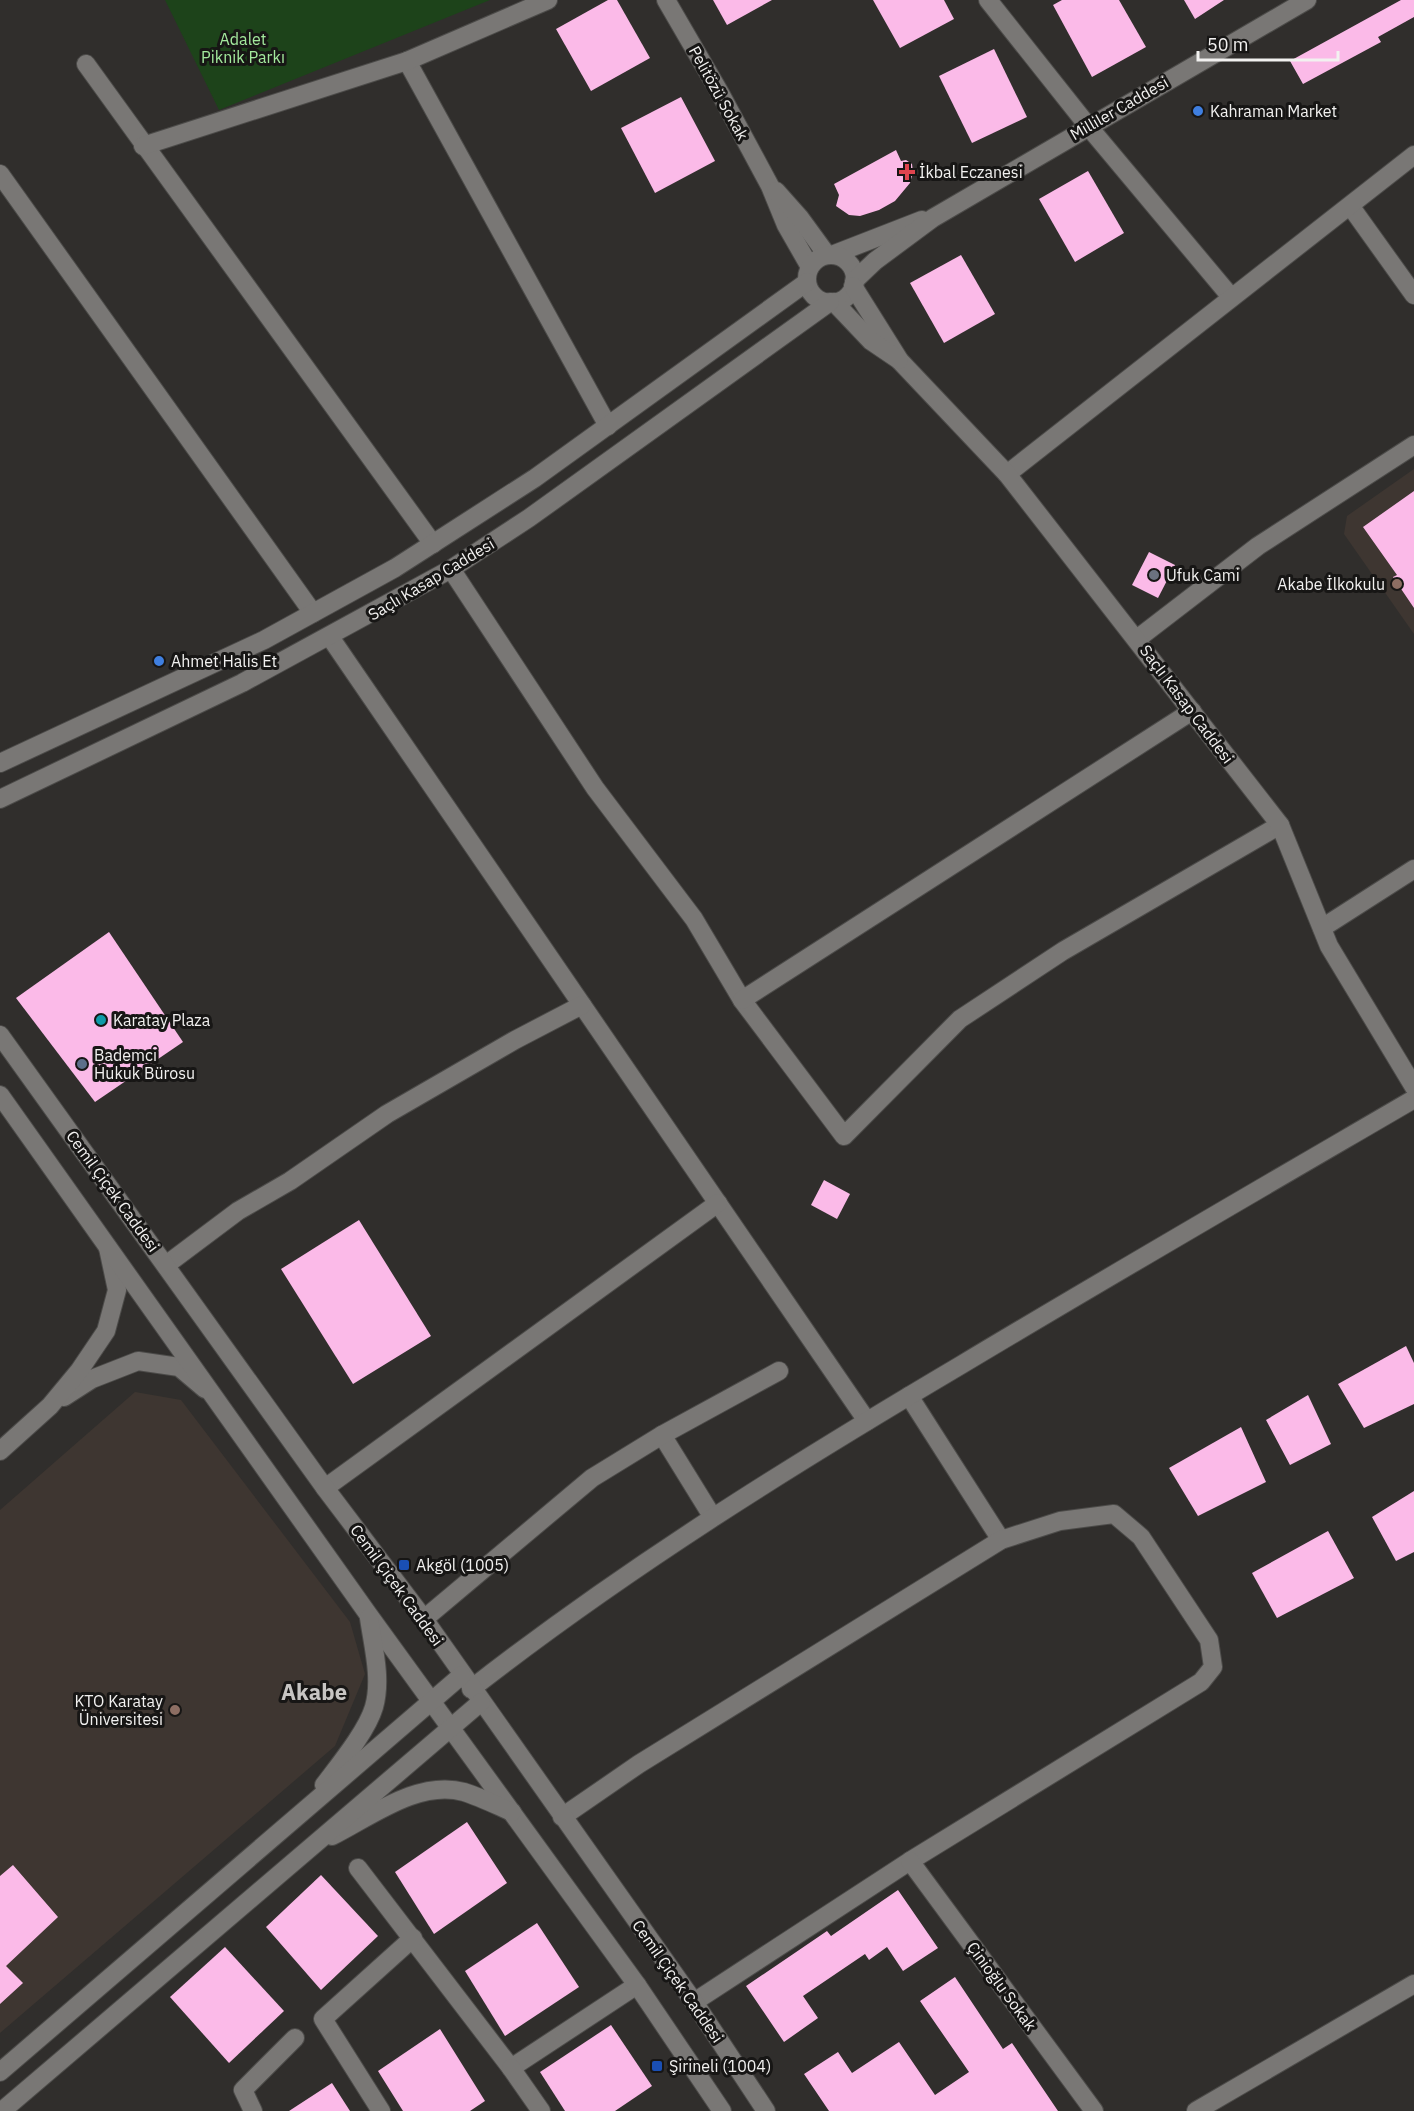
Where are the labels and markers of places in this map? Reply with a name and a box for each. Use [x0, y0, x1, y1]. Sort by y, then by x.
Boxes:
place label: Kahraman Market [1210, 101, 1337, 121]
marker: Kahraman Market [1191, 104, 1205, 118]
place label: İkbal Eczanesi [919, 162, 1023, 182]
marker: İkbal Eczanesi [900, 165, 914, 179]
place label: Ufuk Cami [1166, 565, 1240, 585]
marker: Ufuk Cami [1147, 568, 1161, 582]
place label: Akabe İlkokulu [1277, 574, 1385, 594]
marker: Akabe İlkokulu [1390, 577, 1404, 591]
place label: Ahmet Halis Et [171, 651, 277, 671]
marker: Ahmet Halis Et [152, 654, 166, 668]
place label: Karatay Plaza [113, 1010, 211, 1030]
marker: Karatay Plaza [94, 1013, 108, 1027]
place label: Bademci Hukuk Bürosu [94, 1045, 195, 1083]
marker: Bademci Hukuk Bürosu [75, 1057, 89, 1071]
place label: Akgöl (1005) [416, 1555, 509, 1575]
marker: Akgöl (1005) [397, 1558, 411, 1572]
place label: KTO Karatay Üniversitesi [74, 1691, 163, 1729]
marker: KTO Karatay Üniversitesi [168, 1703, 182, 1717]
place label: Şirineli (1004) [669, 2056, 771, 2076]
marker: Şirineli (1004) [650, 2059, 664, 2073]

